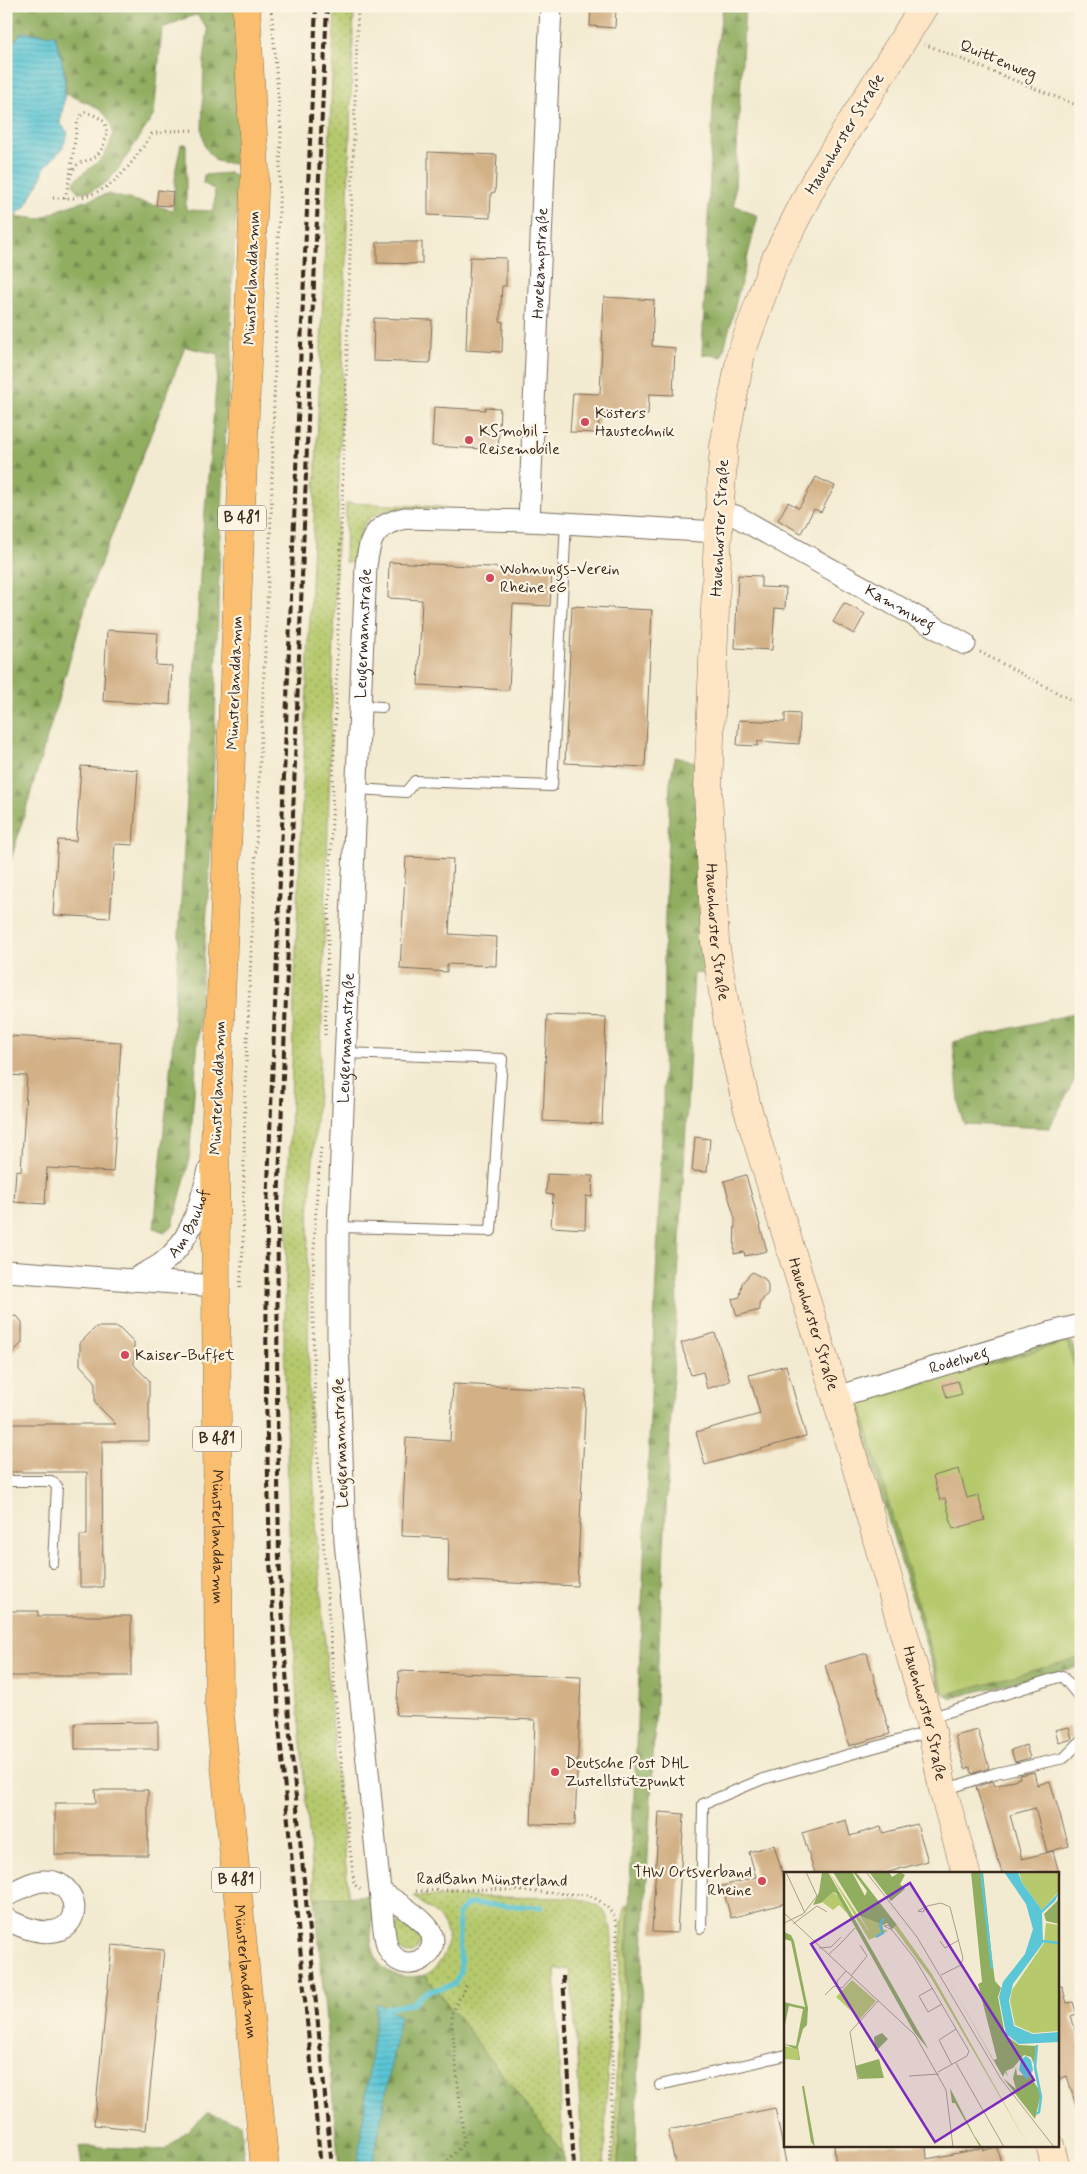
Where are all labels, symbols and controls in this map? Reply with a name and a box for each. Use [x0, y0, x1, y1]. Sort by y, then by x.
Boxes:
street label: Quittenweg [956, 35, 1040, 86]
street label: Hauenhorster Straße [800, 69, 890, 199]
street label: Hovekampstraße [527, 207, 553, 319]
street label: Münsterlanddamm [239, 210, 265, 346]
place label: Kösters Haustechnik [595, 403, 675, 442]
marker: Kösters Haustechnik [579, 416, 591, 428]
place label: KSmobil - Reisemobile [479, 421, 560, 460]
marker: KSmobil - Reisemobile [463, 434, 475, 446]
street label: Hauenhorster Straße [706, 458, 734, 597]
road number: B 481 [218, 506, 266, 530]
place label: Wohnungs-Verein Rheine eG [500, 559, 620, 598]
street label: Leugermannstraße [350, 567, 376, 699]
marker: Wohnungs-Verein Rheine eG [484, 572, 496, 584]
street label: Kammweg [861, 580, 939, 637]
street label: Münsterlanddamm [222, 615, 248, 751]
street label: Hauenhorster Straße [701, 863, 735, 1002]
street label: Leugermannstraße [333, 972, 359, 1104]
street label: Münsterlanddamm [205, 1020, 231, 1156]
street label: Am Bauhof [163, 1186, 214, 1263]
street label: Hauenhorster Straße [783, 1255, 844, 1393]
street label: Rodelweg [926, 1341, 991, 1379]
place label: Kaiser-Buffet [135, 1345, 235, 1366]
marker: Kaiser-Buffet [119, 1349, 131, 1361]
street label: Leugermannstraße [328, 1377, 355, 1509]
road number: B 481 [193, 1426, 241, 1452]
street label: Münsterlanddamm [207, 1470, 229, 1604]
street label: Hauenhorster Straße [898, 1644, 952, 1782]
place label: Deutsche Post DHL Zustellstützpunkt [565, 1753, 690, 1792]
marker: Deutsche Post DHL Zustellstützpunkt [549, 1766, 561, 1778]
place label: THW Ortsverband Rheine [634, 1862, 752, 1901]
road number: B 481 [212, 1868, 260, 1892]
street label: RadBahn Münsterland [416, 1868, 568, 1892]
inset map [784, 1872, 1060, 2146]
marker: THW Ortsverband Rheine [756, 1875, 768, 1887]
street label: Münsterlanddamm [228, 1904, 263, 2040]

